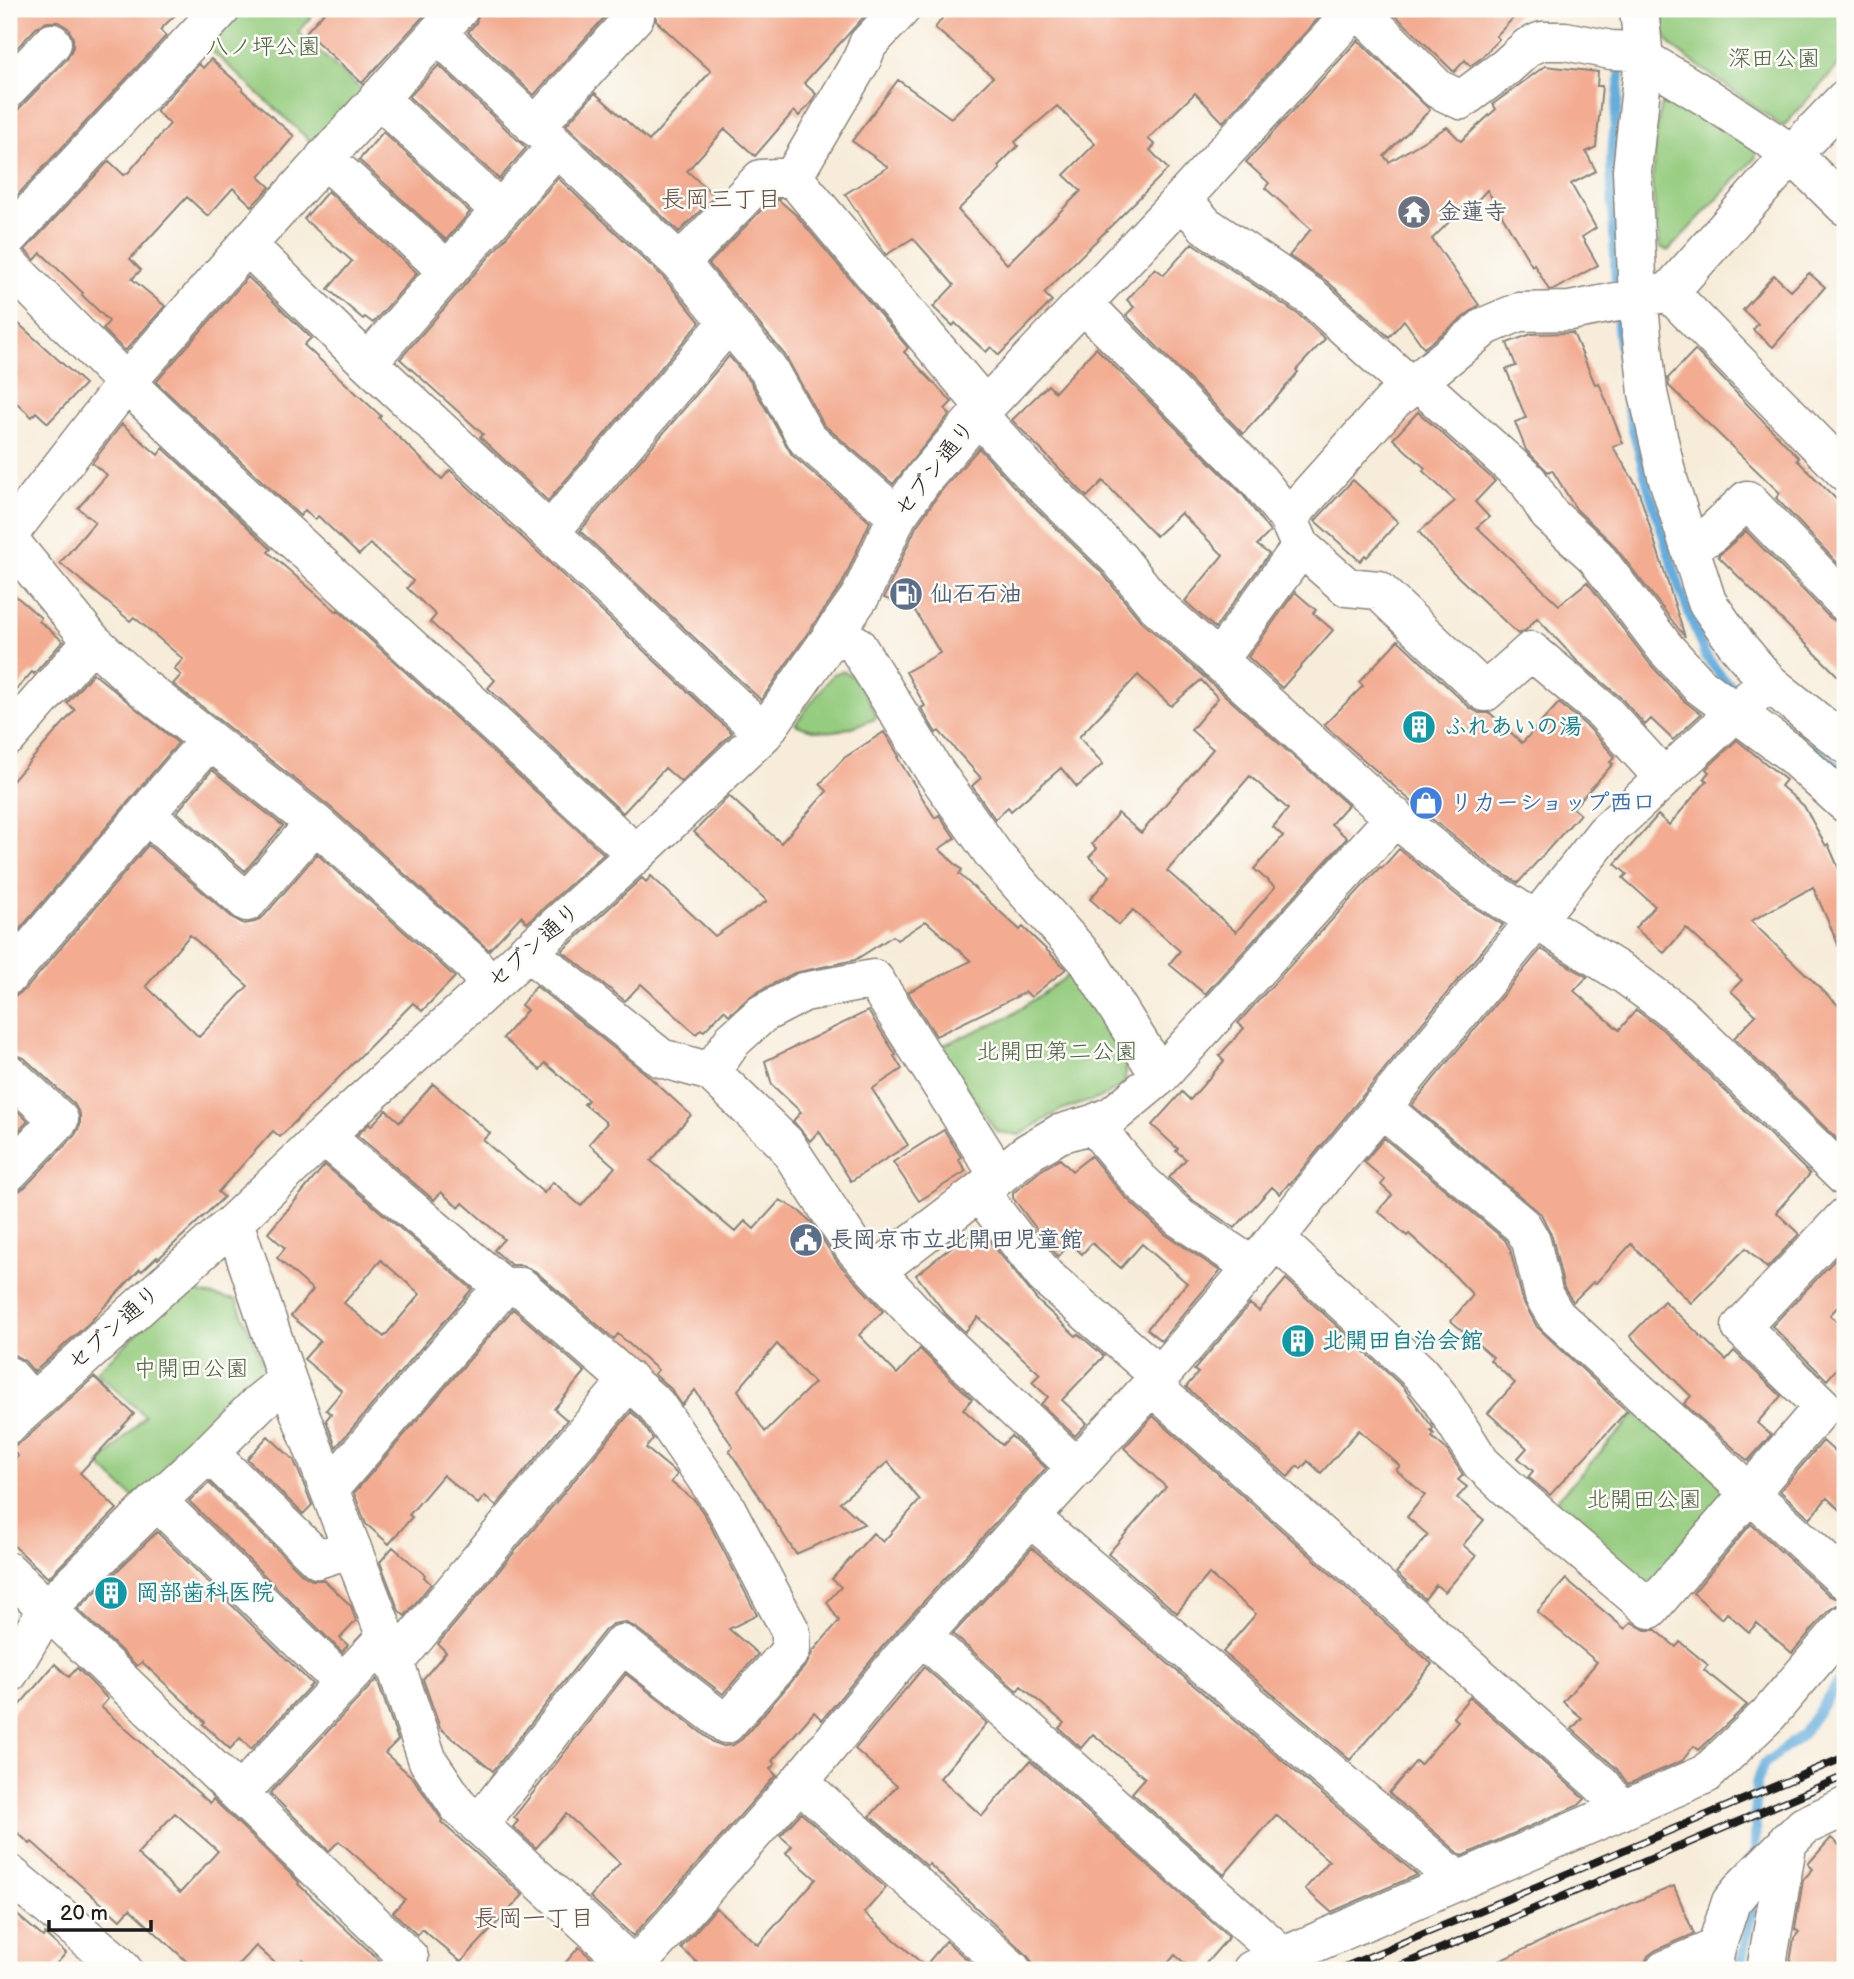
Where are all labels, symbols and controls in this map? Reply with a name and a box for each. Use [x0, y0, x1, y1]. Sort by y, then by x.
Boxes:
park label: 八ノ坪公園 [206, 33, 321, 61]
park label: 深田公園 [1728, 45, 1820, 73]
district label: 長岡三丁目 [661, 185, 781, 214]
temple icon: 金蓮寺 [1395, 193, 1433, 231]
place label: 金蓮寺 [1438, 198, 1507, 226]
street label: セブン通り [889, 415, 981, 523]
fuel station icon: 仙石石油 [887, 575, 925, 613]
place label: 仙石石油 [930, 580, 1022, 608]
building icon: ふれあいの湯 [1400, 708, 1438, 746]
place label: ふれあいの湯 [1444, 713, 1582, 741]
shop icon: リカーショップ西口 [1407, 784, 1445, 822]
place label: リカーショップ西口 [1450, 789, 1656, 817]
street label: セブン通り [482, 897, 586, 995]
park label: 北開田第二公園 [977, 1038, 1138, 1066]
public building icon: 長岡京市立北開田児童館 [787, 1221, 825, 1259]
place label: 長岡京市立北開田児童館 [830, 1226, 1083, 1254]
street label: セブン通り [62, 1279, 166, 1377]
building icon: 北開田自治会館 [1279, 1322, 1317, 1360]
place label: 北開田自治会館 [1322, 1327, 1483, 1355]
park label: 中開田公園 [134, 1355, 249, 1383]
park label: 北開田公園 [1587, 1486, 1702, 1514]
building icon: 岡部歯科医院 [92, 1574, 130, 1612]
place label: 岡部歯科医院 [136, 1579, 274, 1607]
scale bar [49, 1888, 150, 1932]
text: 20 m [60, 1901, 108, 1926]
district label: 長岡一丁目 [474, 1904, 594, 1933]

